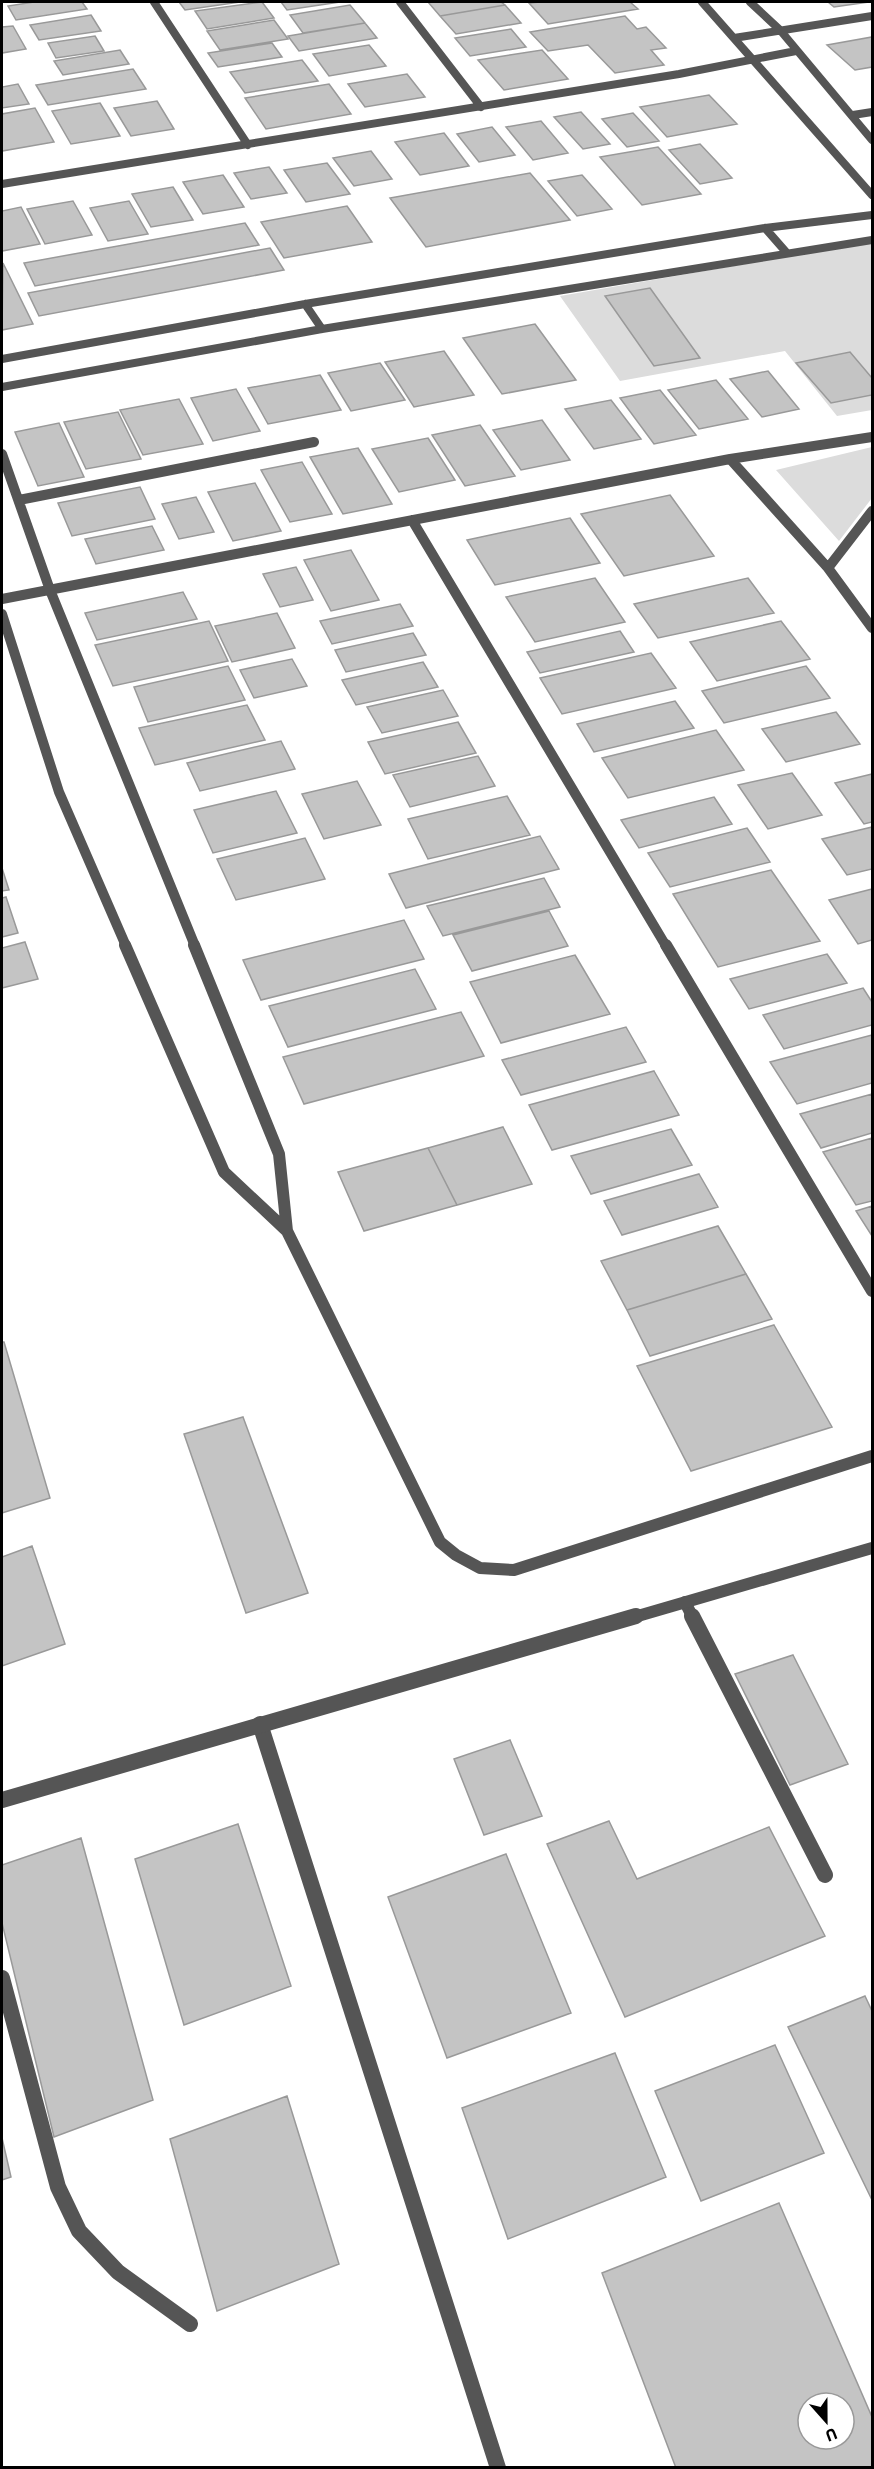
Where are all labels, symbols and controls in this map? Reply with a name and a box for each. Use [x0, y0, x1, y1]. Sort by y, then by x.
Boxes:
north arrow [796, 2391, 856, 2451]
text: U [823, 2424, 840, 2446]

